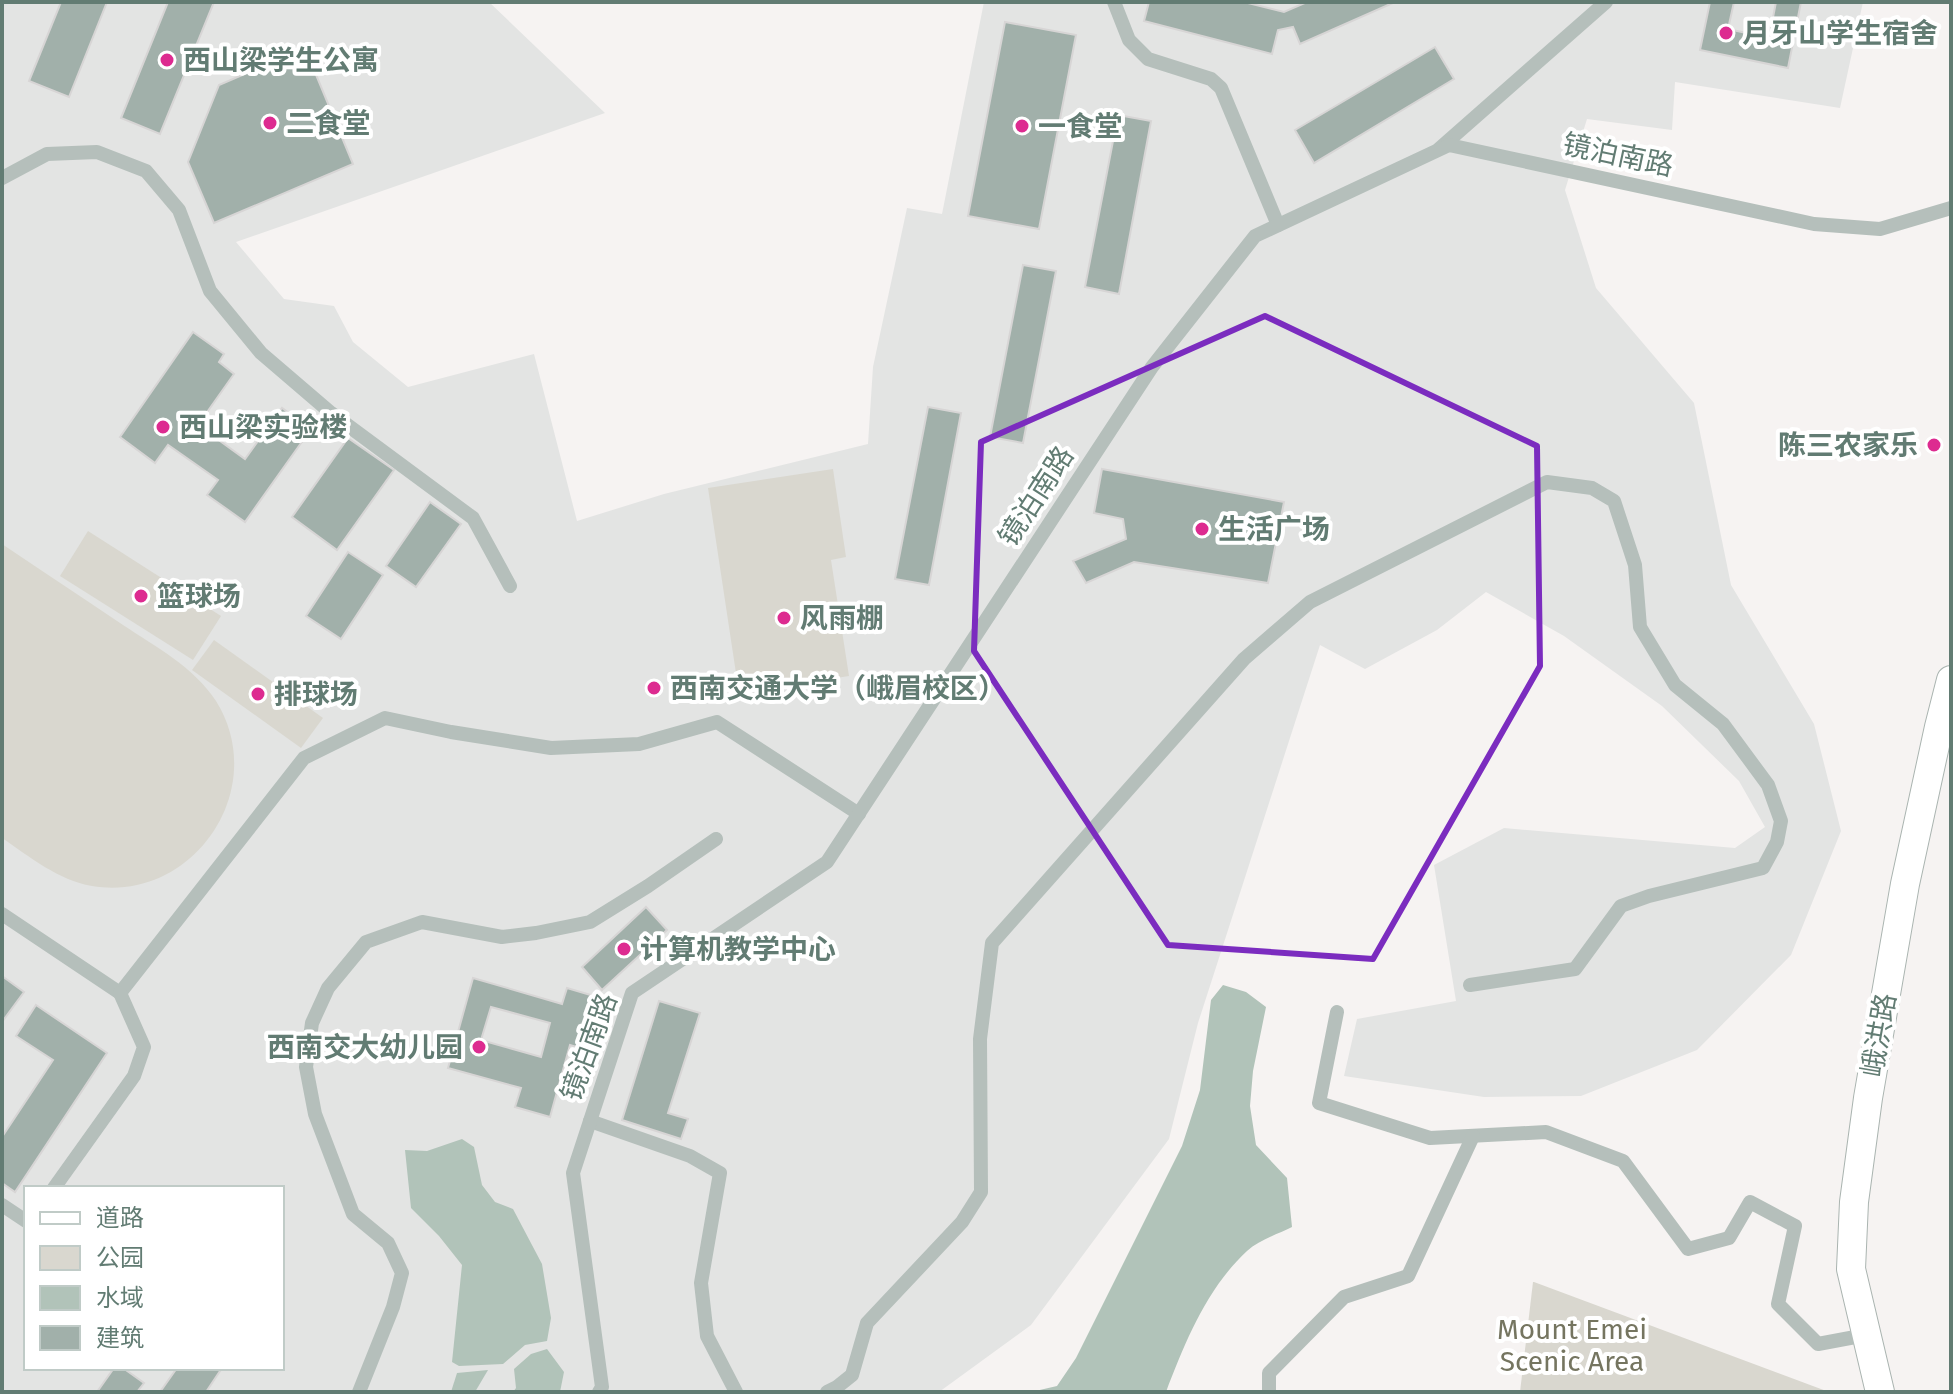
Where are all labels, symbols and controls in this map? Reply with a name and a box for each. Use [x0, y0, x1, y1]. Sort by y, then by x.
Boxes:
place label: 月牙山学生宿舍 [1742, 17, 1938, 50]
marker: 月牙山学生宿舍 [1717, 24, 1735, 42]
place label: 西山梁学生公寓 [183, 44, 379, 77]
marker: 西山梁学生公寓 [158, 51, 176, 69]
place label: 二食堂 [286, 107, 370, 140]
place label: 一食堂 [1038, 110, 1122, 143]
marker: 二食堂 [261, 114, 279, 132]
marker: 一食堂 [1013, 117, 1031, 135]
street label: 镜泊南路 [1560, 127, 1676, 183]
place label: 西山梁实验楼 [179, 411, 347, 444]
marker: 西山梁实验楼 [154, 418, 172, 436]
place label: 陈三农家乐 [1778, 429, 1918, 462]
marker: 陈三农家乐 [1925, 436, 1943, 454]
street label: 镜泊南路 [992, 440, 1080, 552]
place label: 生活广场 [1218, 513, 1330, 546]
marker: 生活广场 [1193, 520, 1211, 538]
place label: 篮球场 [157, 580, 241, 613]
marker: 篮球场 [132, 587, 150, 605]
place label: 风雨棚 [800, 602, 884, 635]
marker: 风雨棚 [775, 609, 793, 627]
place label: 西南交通大学（峨眉校区） [670, 672, 1006, 705]
place label: 排球场 [274, 678, 358, 711]
marker: 西南交通大学（峨眉校区） [645, 679, 663, 697]
marker: 排球场 [249, 685, 267, 703]
place label: 计算机教学中心 [640, 933, 836, 966]
marker: 计算机教学中心 [615, 940, 633, 958]
street label: 镜泊南路 [554, 989, 624, 1105]
street label: 峨洪路 [1855, 991, 1903, 1079]
place label: 西南交大幼儿园 [267, 1031, 463, 1064]
marker: 西南交大幼儿园 [470, 1038, 488, 1056]
legend [24, 1186, 284, 1370]
text: 道路 [96, 1204, 144, 1232]
text: 公园 [96, 1244, 144, 1272]
text: 水域 [96, 1284, 144, 1312]
park label: Mount Emei Scenic Area [1497, 1313, 1647, 1378]
text: 建筑 [96, 1324, 144, 1352]

